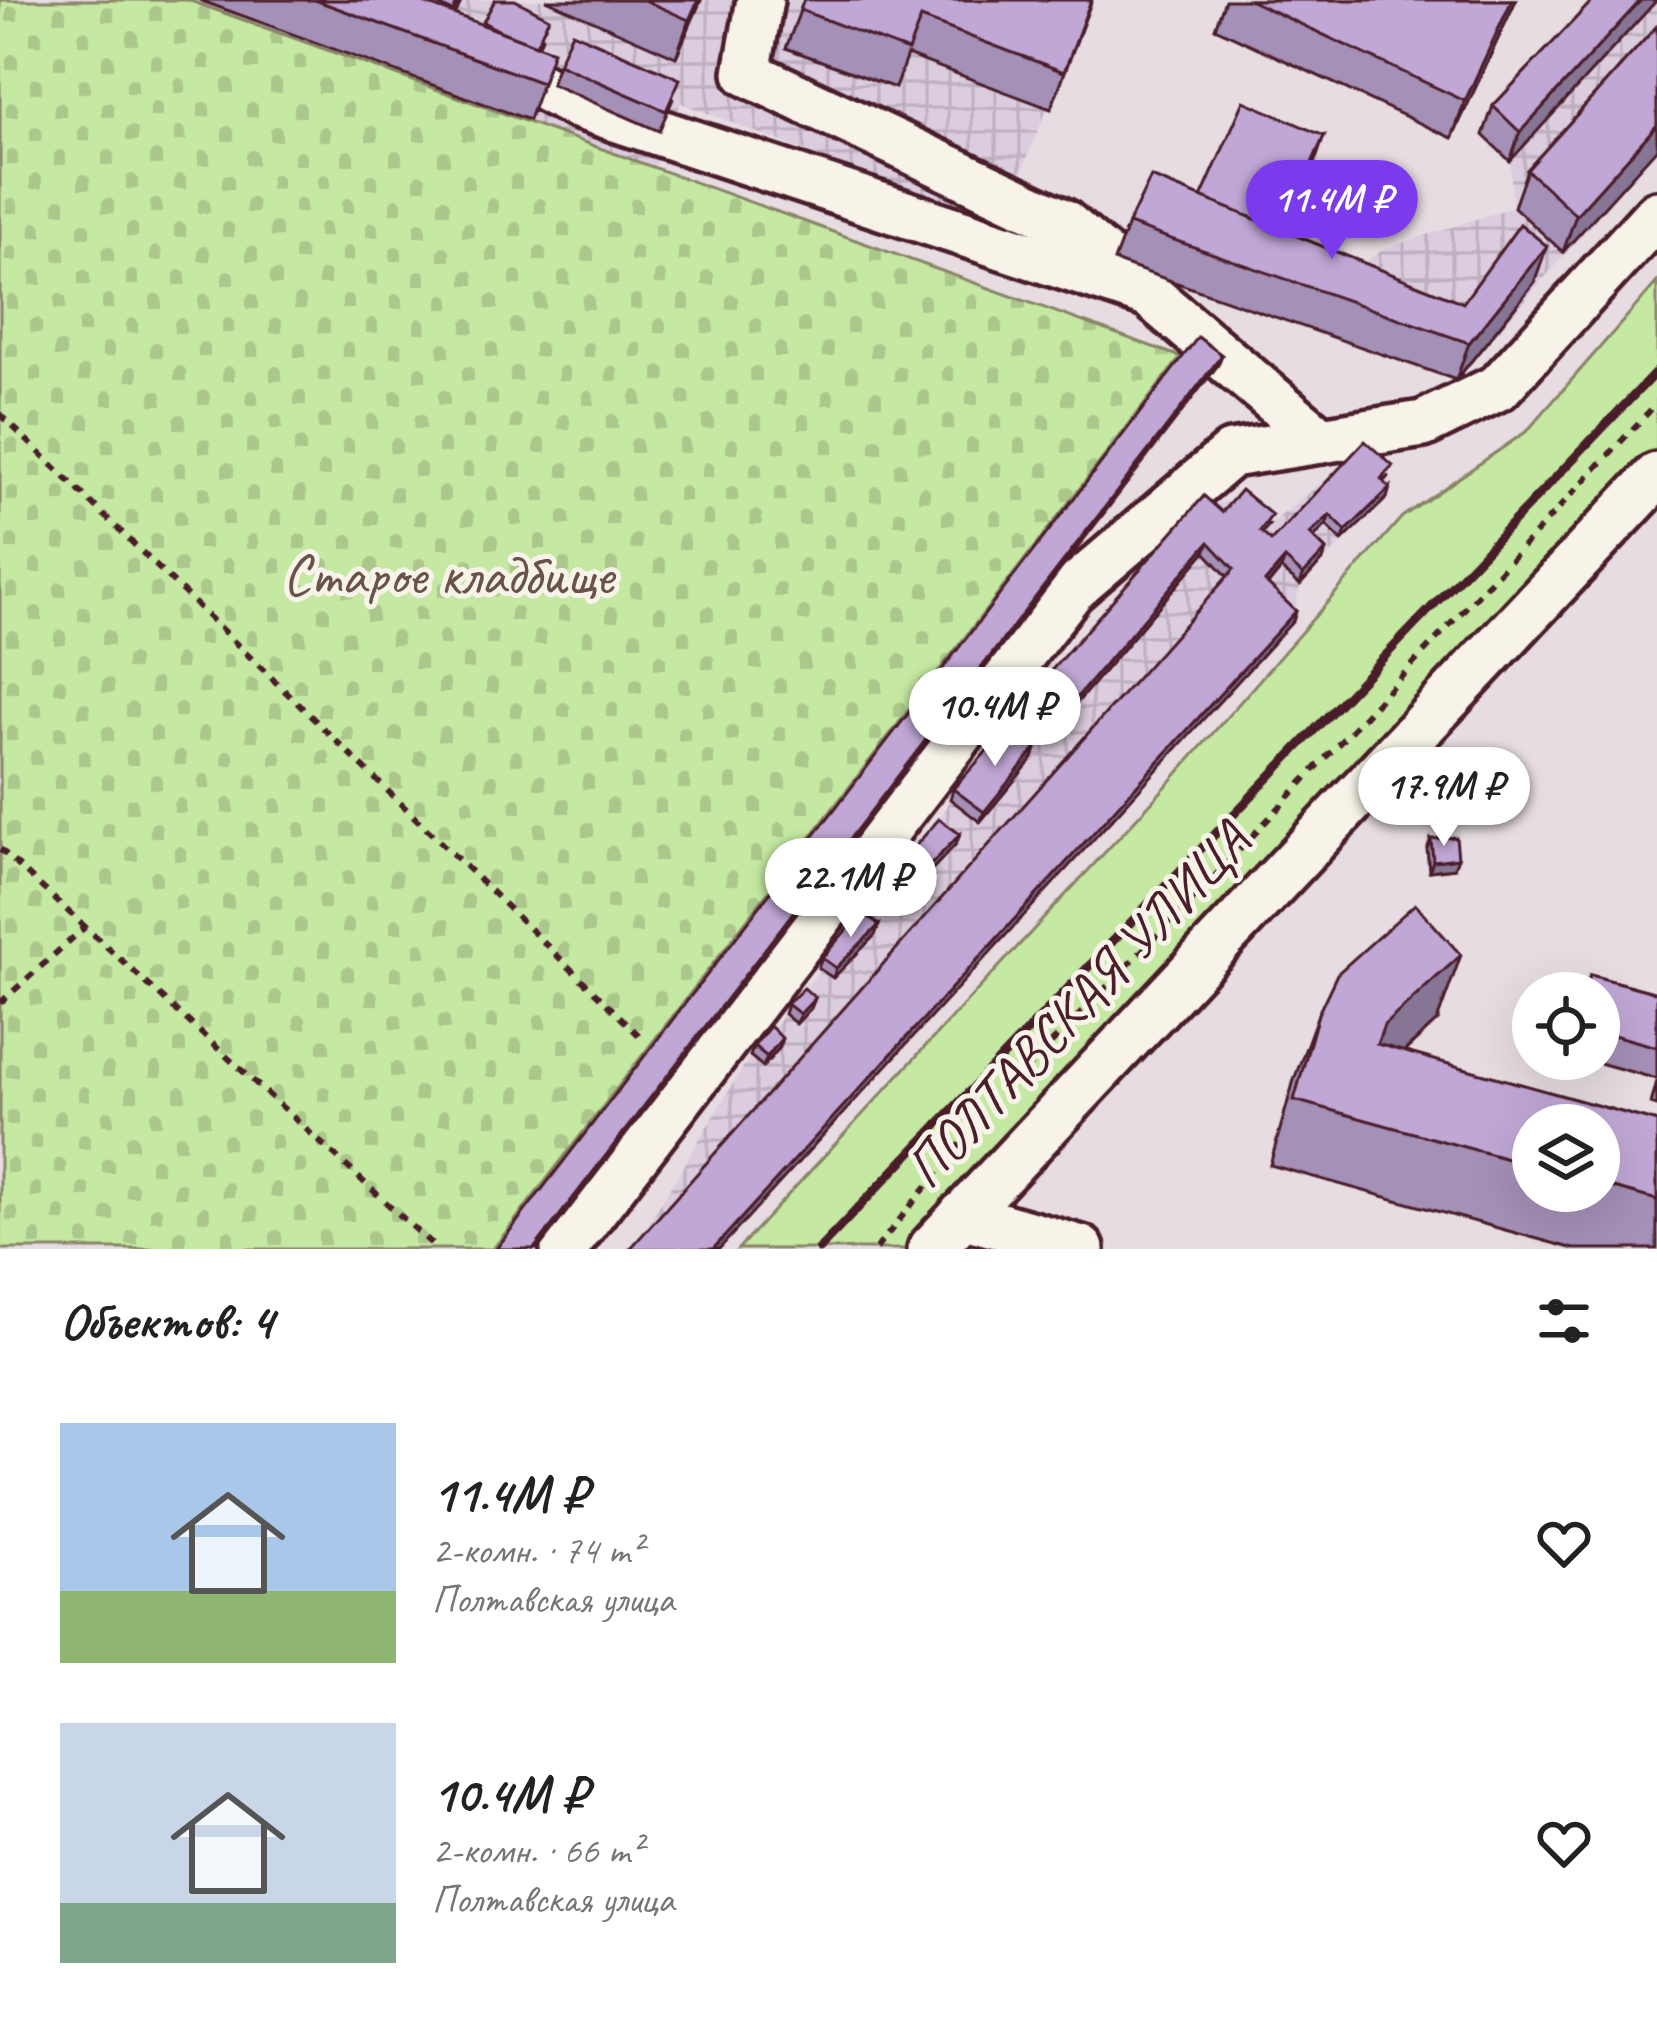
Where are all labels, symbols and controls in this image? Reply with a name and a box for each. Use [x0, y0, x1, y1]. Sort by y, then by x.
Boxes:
pin: 11.4M ₽ [1221, 160, 1443, 262]
text: 11.4M ₽ [1273, 174, 1391, 223]
park label: Старое кладбище [283, 539, 617, 611]
pin: 10.4M ₽ [884, 667, 1106, 769]
text: 10.4M ₽ [936, 681, 1054, 730]
pin: 17.9M ₽ [1333, 747, 1555, 849]
text: 17.9M ₽ [1385, 761, 1503, 810]
street label: ПОЛТАВСКАЯ УЛИЦА [889, 805, 1266, 1203]
pin: 22.1M ₽ [740, 838, 962, 940]
text: 22.1M ₽ [792, 852, 910, 901]
map controls [1512, 972, 1620, 1212]
button: locate [1512, 972, 1620, 1080]
button: layers [1512, 1104, 1620, 1212]
icon: filters [1531, 1288, 1597, 1354]
text: Объектов: 4 [60, 1289, 273, 1353]
text: 11.4M ₽ [432, 1462, 587, 1526]
icon: home [156, 1471, 300, 1615]
icon: heart [1531, 1510, 1597, 1576]
text: 2-комн. · 74 m² [432, 1526, 642, 1575]
text: Полтавская улица [432, 1575, 674, 1624]
text: 10.4M ₽ [432, 1762, 587, 1826]
icon: home [156, 1771, 300, 1915]
icon: heart [1531, 1810, 1597, 1876]
text: 2-комн. · 66 m² [432, 1826, 642, 1875]
text: Полтавская улица [432, 1875, 674, 1924]

